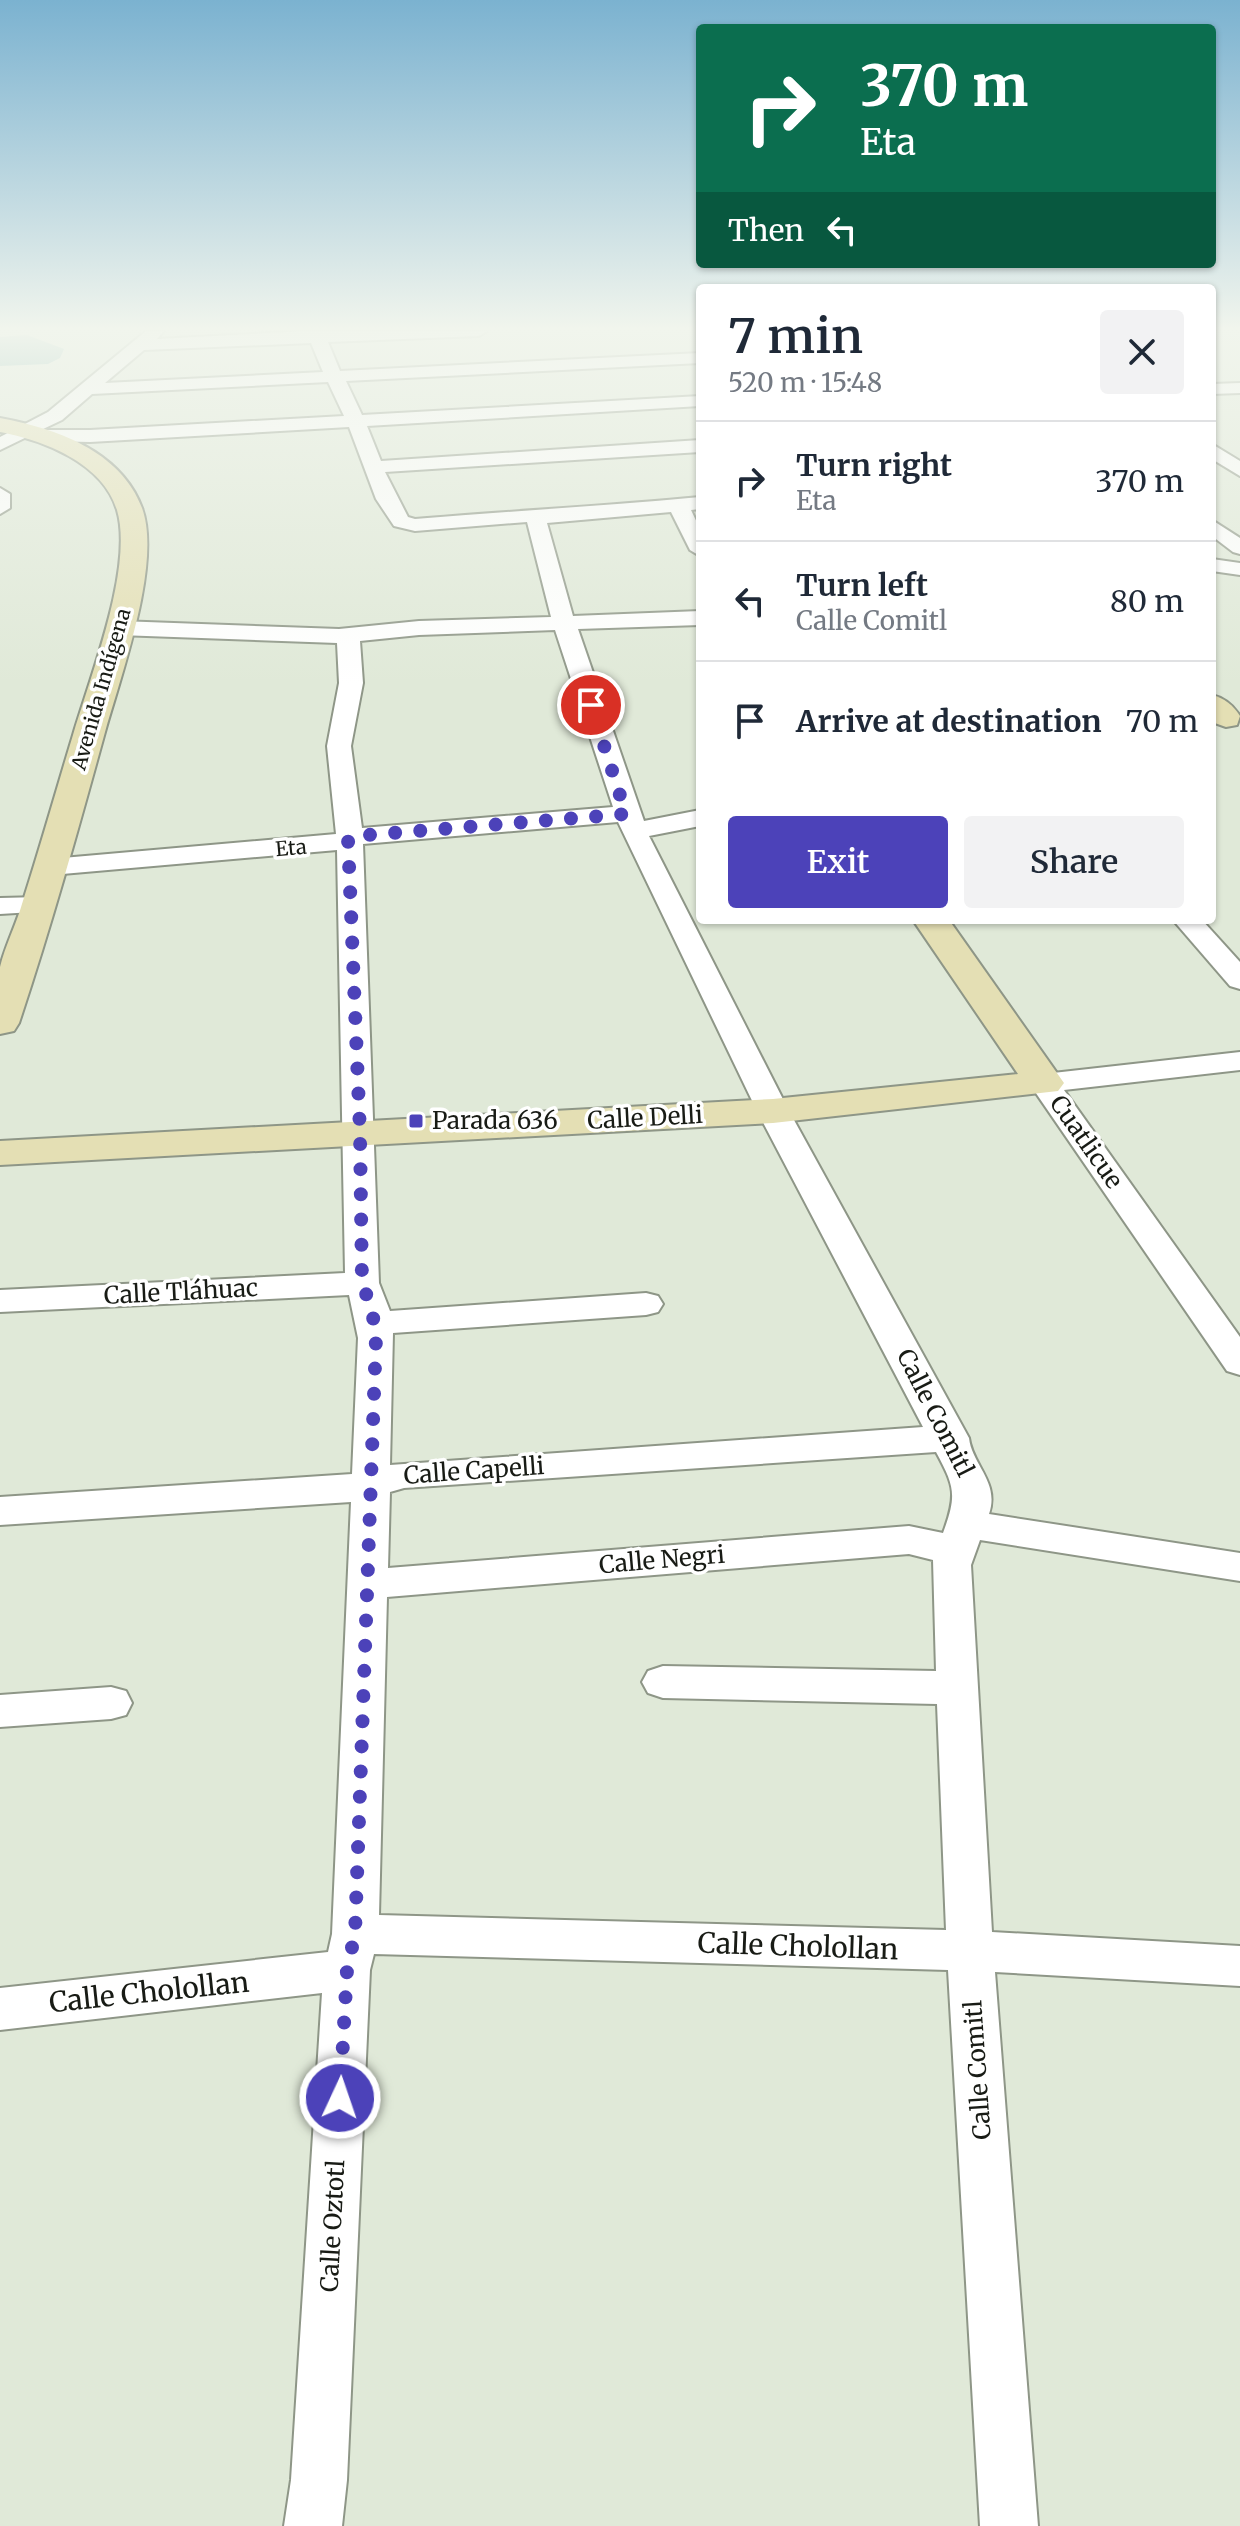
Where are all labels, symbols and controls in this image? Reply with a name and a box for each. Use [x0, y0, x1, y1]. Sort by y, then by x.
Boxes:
text: 370 m [860, 51, 1028, 121]
icon: right [728, 56, 832, 160]
text: Eta [860, 120, 916, 165]
icon: left [820, 208, 864, 252]
text: Then [728, 211, 804, 249]
text: 7 min [728, 306, 863, 366]
button: close [1100, 310, 1184, 394]
text: 520 m · 15:48 [728, 366, 882, 399]
text: Turn right [796, 446, 952, 484]
icon: right [728, 459, 772, 503]
text: 370 m [1095, 462, 1184, 500]
text: Eta [796, 484, 837, 517]
text: Turn left [796, 566, 928, 604]
icon: left [728, 579, 772, 623]
text: 80 m [1110, 582, 1184, 620]
text: Calle Comitl [796, 604, 947, 637]
street label: Avenida Indígena [65, 605, 136, 773]
pin [557, 671, 625, 739]
icon: arrive [569, 683, 613, 727]
icon: arrive [728, 699, 772, 743]
text: Arrive at destination [796, 702, 1102, 740]
text: 70 m [1126, 702, 1198, 740]
button: Exit [728, 816, 948, 908]
button: Share [964, 816, 1184, 908]
street label: Eta [274, 834, 308, 861]
street label: Cuatlicue [1043, 1089, 1130, 1194]
street label: Calle Delli [586, 1099, 704, 1136]
place label: Parada 636 [432, 1105, 558, 1136]
marker: Parada 636 [407, 1112, 425, 1130]
street label: Calle Tláhuac [103, 1272, 259, 1311]
street label: Calle Comitl [890, 1344, 981, 1482]
street label: Calle Capelli [403, 1450, 546, 1491]
street label: Calle Negri [598, 1539, 726, 1580]
street label: Calle Cholollan [697, 1925, 899, 1967]
street label: Calle Cholollan [47, 1964, 251, 2020]
street label: Calle Comitl [957, 1999, 998, 2141]
position arrow [298, 2056, 382, 2140]
street label: Calle Oztotl [314, 2159, 351, 2293]

